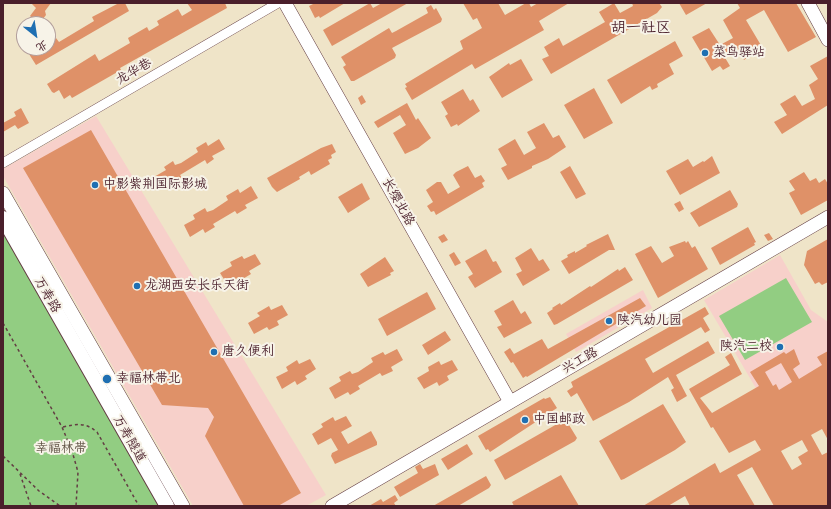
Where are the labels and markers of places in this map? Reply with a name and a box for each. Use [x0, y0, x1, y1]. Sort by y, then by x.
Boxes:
place label: 菜鸟驿站 [713, 45, 765, 61]
marker: 菜鸟驿站 [700, 48, 710, 58]
place label: 中影紫荆国际影城 [103, 177, 207, 193]
marker: 中影紫荆国际影城 [90, 180, 100, 190]
place label: 龙湖西安长乐天街 [145, 278, 249, 294]
marker: 龙湖西安长乐天街 [132, 281, 142, 291]
place label: 陕汽幼儿园 [617, 313, 682, 329]
marker: 陕汽幼儿园 [604, 316, 614, 326]
place label: 陕汽二校 [720, 339, 772, 355]
marker: 陕汽二校 [775, 342, 785, 352]
place label: 唐久便利 [222, 344, 274, 360]
marker: 唐久便利 [209, 347, 219, 357]
place label: 幸福林带北 [116, 371, 181, 387]
marker: 幸福林带北 [101, 373, 113, 385]
place label: 中国邮政 [533, 412, 585, 428]
marker: 中国邮政 [520, 415, 530, 425]

